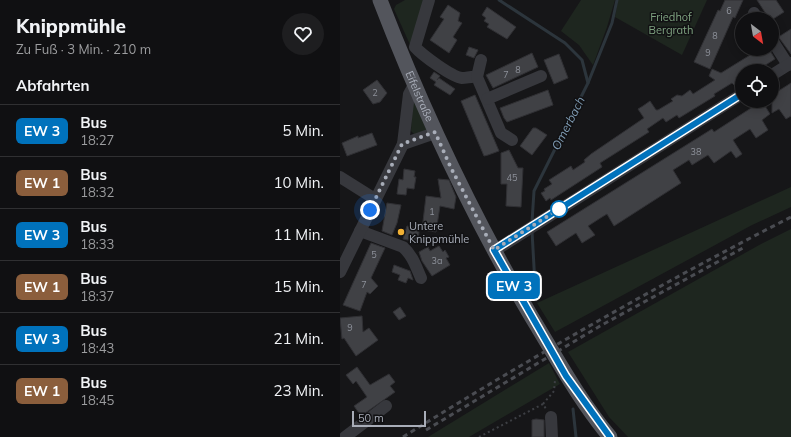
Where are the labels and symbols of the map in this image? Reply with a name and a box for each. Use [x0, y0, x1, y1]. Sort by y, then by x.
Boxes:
house number: 6 [726, 5, 732, 16]
park label: Friedhof Bergrath [649, 10, 693, 37]
north arrow [735, 12, 779, 56]
house number: 8 [712, 30, 718, 41]
house number: 9 [705, 47, 711, 58]
house number: 8 [515, 64, 521, 75]
street label: Eifelstraße [402, 69, 437, 124]
house number: 7 [503, 69, 509, 80]
house number: 2 [372, 87, 378, 98]
water label: Omerbach [548, 94, 588, 152]
house number: 38 [691, 146, 701, 157]
house number: 45 [507, 172, 518, 183]
your location [360, 200, 380, 220]
unlabelled marker [550, 200, 568, 218]
house number: 1 [429, 206, 435, 217]
place label: Untere Knippmühle [409, 219, 469, 246]
marker: Untere Knippmühle [396, 227, 406, 237]
house number: 5 [371, 249, 377, 260]
house number: 3a [432, 255, 442, 266]
line badge: EW 3 [486, 273, 542, 299]
house number: 7 [361, 279, 367, 290]
house number: 9 [347, 322, 353, 333]
scale bar [352, 409, 426, 428]

